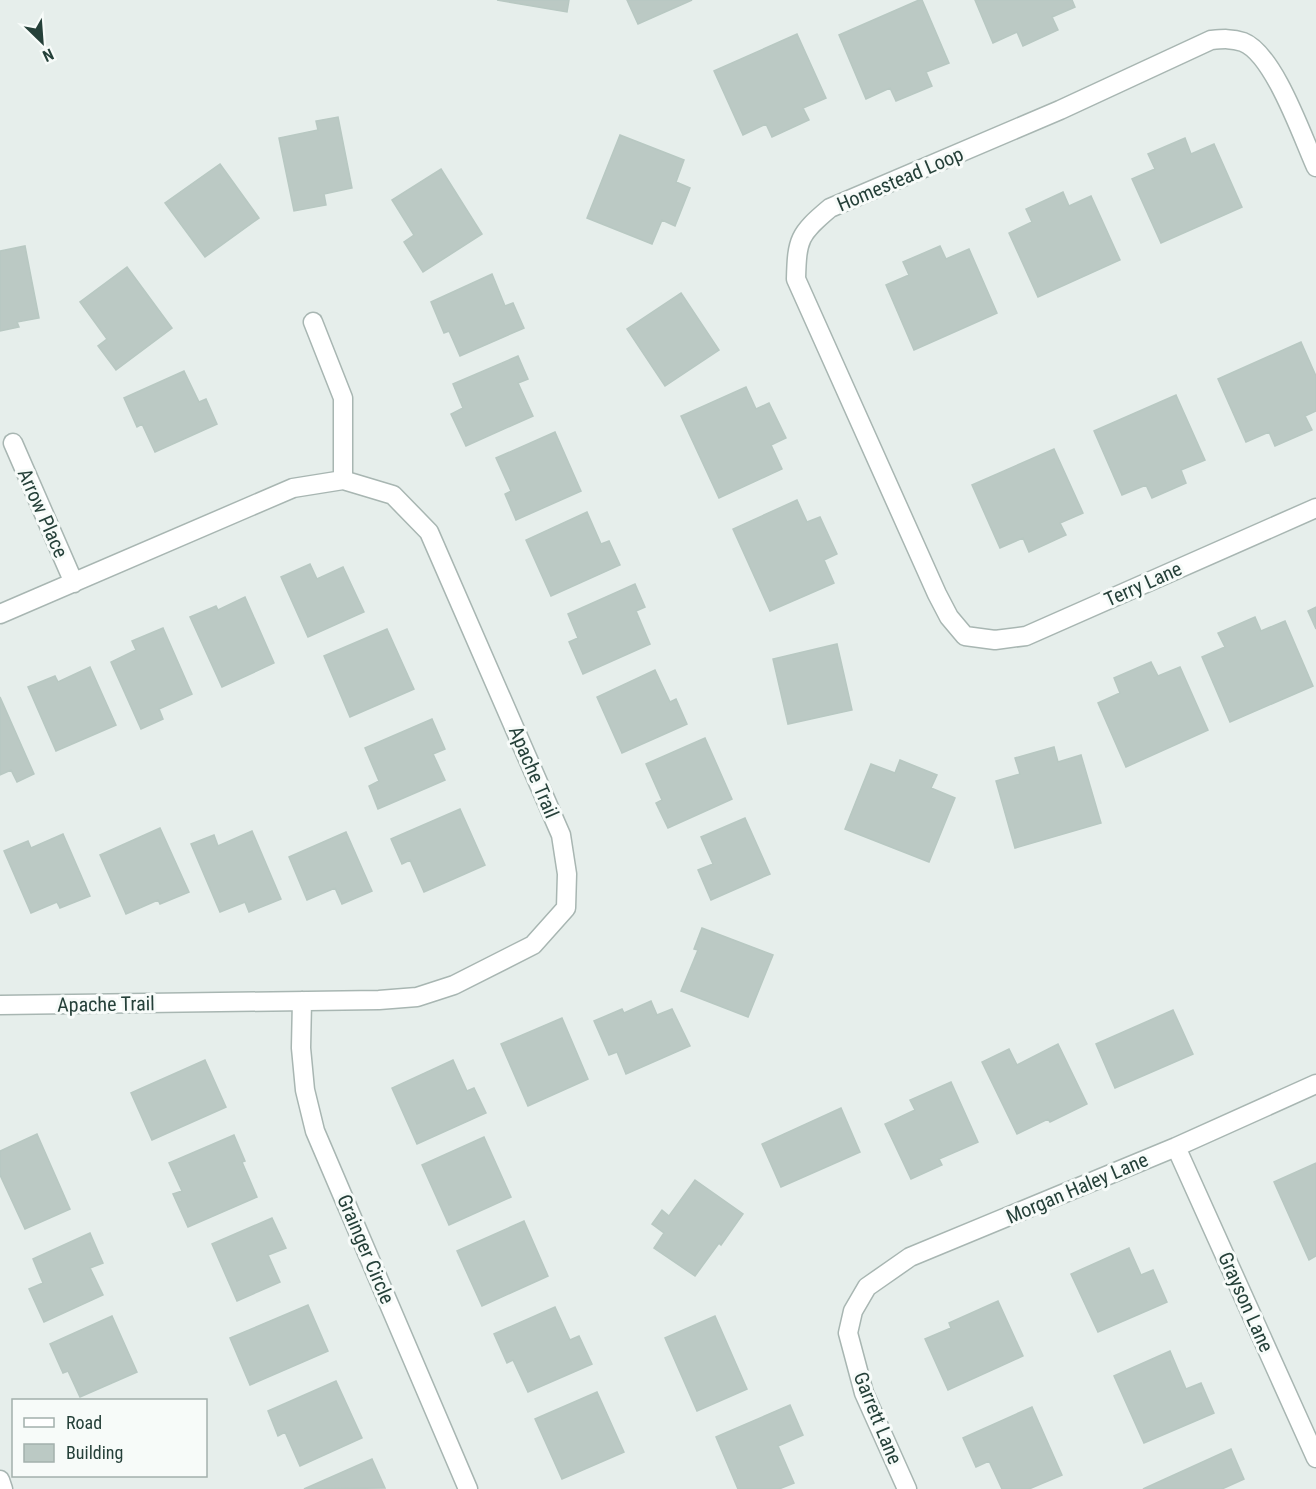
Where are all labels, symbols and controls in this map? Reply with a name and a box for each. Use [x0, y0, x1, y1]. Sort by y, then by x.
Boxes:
north arrow [12, 12, 72, 72]
text: N [40, 44, 57, 66]
street label: Homestead Loop [833, 142, 967, 216]
street label: Arrow Place [13, 465, 73, 561]
street label: Terry Lane [1101, 556, 1185, 612]
street label: Apache Trail [504, 722, 564, 822]
street label: Apache Trail [57, 991, 155, 1017]
street label: Morgan Haley Lane [1003, 1147, 1151, 1229]
street label: Grainger Circle [332, 1191, 400, 1307]
street label: Grayson Lane [1213, 1248, 1279, 1356]
street label: Garrett Lane [849, 1368, 907, 1468]
legend [12, 1399, 207, 1477]
text: Road [66, 1412, 102, 1433]
text: Building [66, 1442, 123, 1463]

